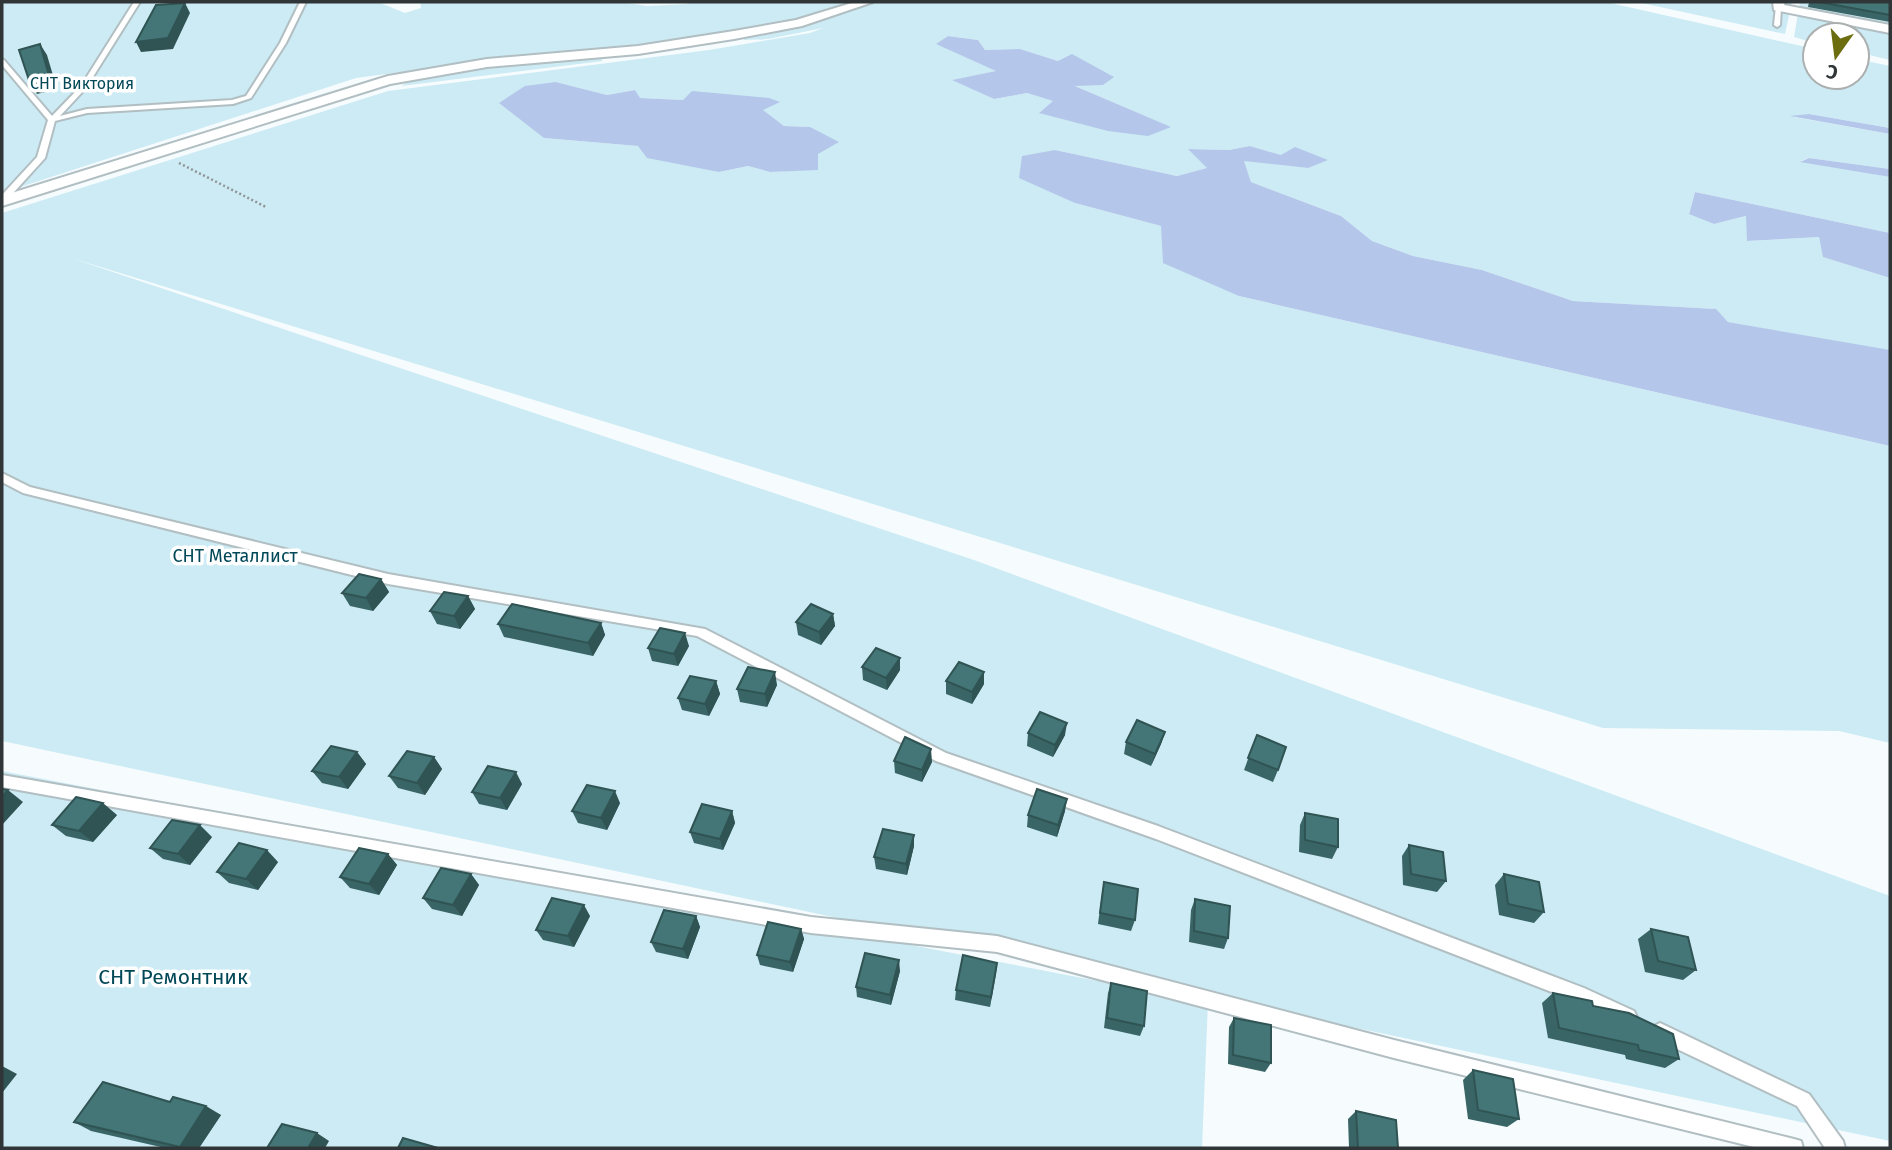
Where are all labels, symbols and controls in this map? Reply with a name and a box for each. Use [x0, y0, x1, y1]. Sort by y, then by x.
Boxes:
north arrow [1801, 21, 1871, 91]
text: С [1824, 60, 1840, 84]
park label: СНТ Виктория [30, 74, 134, 93]
park label: СНТ Металлист [172, 545, 298, 567]
park label: СНТ Ремонтник [98, 964, 248, 990]

